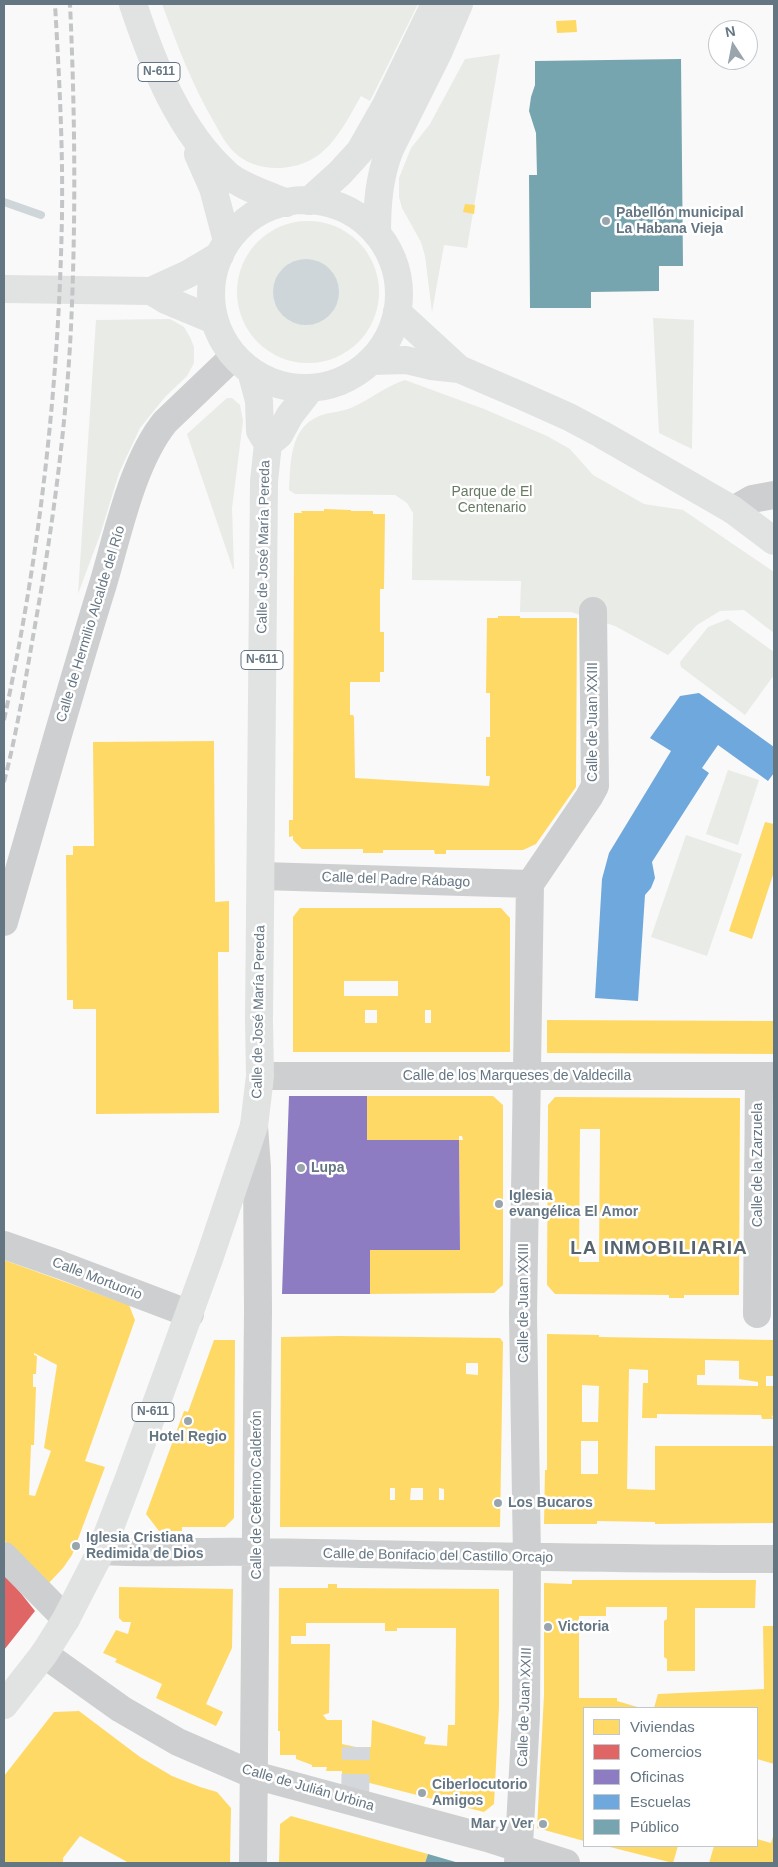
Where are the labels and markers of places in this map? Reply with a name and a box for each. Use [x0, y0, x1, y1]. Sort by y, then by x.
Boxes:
place label: Pabellón municipal La Habana Vieja [616, 205, 744, 238]
marker: Pabellón municipal La Habana Vieja [600, 215, 612, 227]
place label: Lupa [311, 1160, 344, 1176]
marker: Lupa [295, 1162, 307, 1174]
place label: Iglesia evangélica El Amor [509, 1188, 638, 1220]
marker: Iglesia evangélica El Amor [493, 1198, 505, 1210]
marker: Hotel Regio [182, 1415, 194, 1427]
place label: Hotel Regio [149, 1429, 227, 1445]
place label: Los Bucaros [508, 1495, 593, 1511]
marker: Los Bucaros [492, 1497, 504, 1509]
place label: Iglesia Cristiana Redimida de Dios [86, 1530, 203, 1562]
marker: Iglesia Cristiana Redimida de Dios [70, 1540, 82, 1552]
place label: Victoria [558, 1619, 609, 1635]
marker: Victoria [542, 1621, 554, 1633]
place label: Ciberlocutorio Amigos [432, 1777, 528, 1810]
marker: Ciberlocutorio Amigos [416, 1787, 428, 1799]
place label: Mar y Ver [471, 1816, 533, 1832]
marker: Mar y Ver [537, 1818, 549, 1830]

